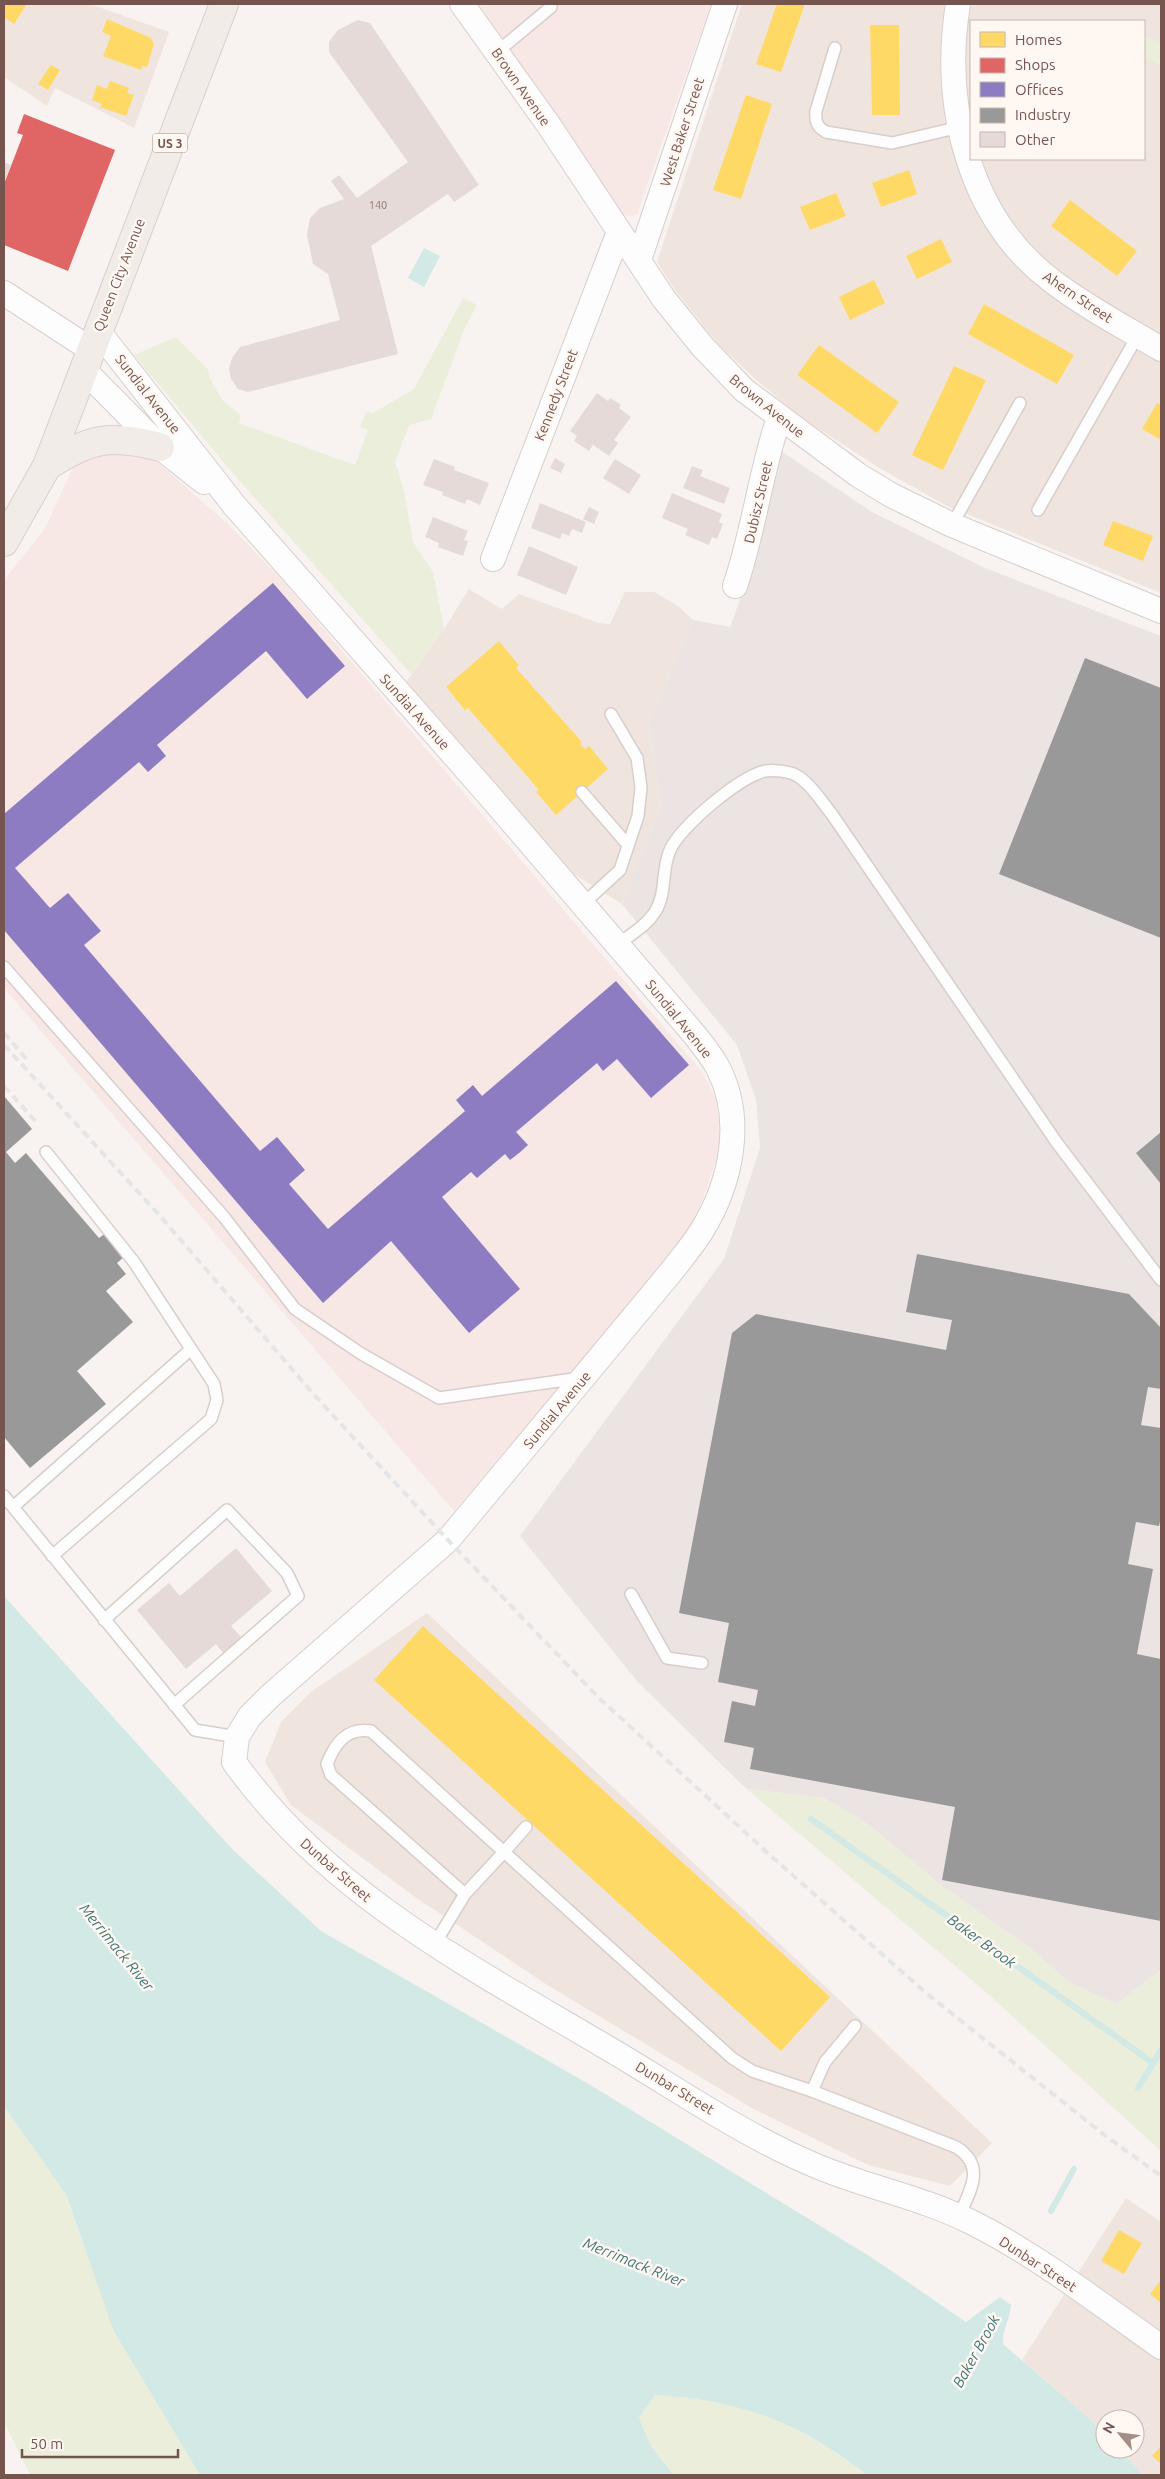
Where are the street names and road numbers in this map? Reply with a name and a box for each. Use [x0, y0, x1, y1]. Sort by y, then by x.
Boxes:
street label: Brown Avenue [488, 45, 554, 129]
street label: West Baker Street [657, 75, 707, 188]
road number: US 3 [152, 134, 188, 152]
street label: Queen City Avenue [90, 216, 148, 334]
street label: Ahern Street [1040, 268, 1116, 326]
street label: Kennedy Street [531, 346, 581, 443]
street label: Sundial Avenue [112, 351, 184, 437]
street label: Brown Avenue [726, 371, 808, 441]
street label: Dubisz Street [741, 459, 775, 545]
street label: Sundial Avenue [377, 671, 453, 753]
street label: Sundial Avenue [643, 977, 715, 1061]
street label: Sundial Avenue [520, 1368, 594, 1452]
street label: Dunbar Street [297, 1835, 375, 1906]
street label: Dunbar Street [633, 2058, 718, 2118]
street label: Dunbar Street [996, 2233, 1080, 2295]

